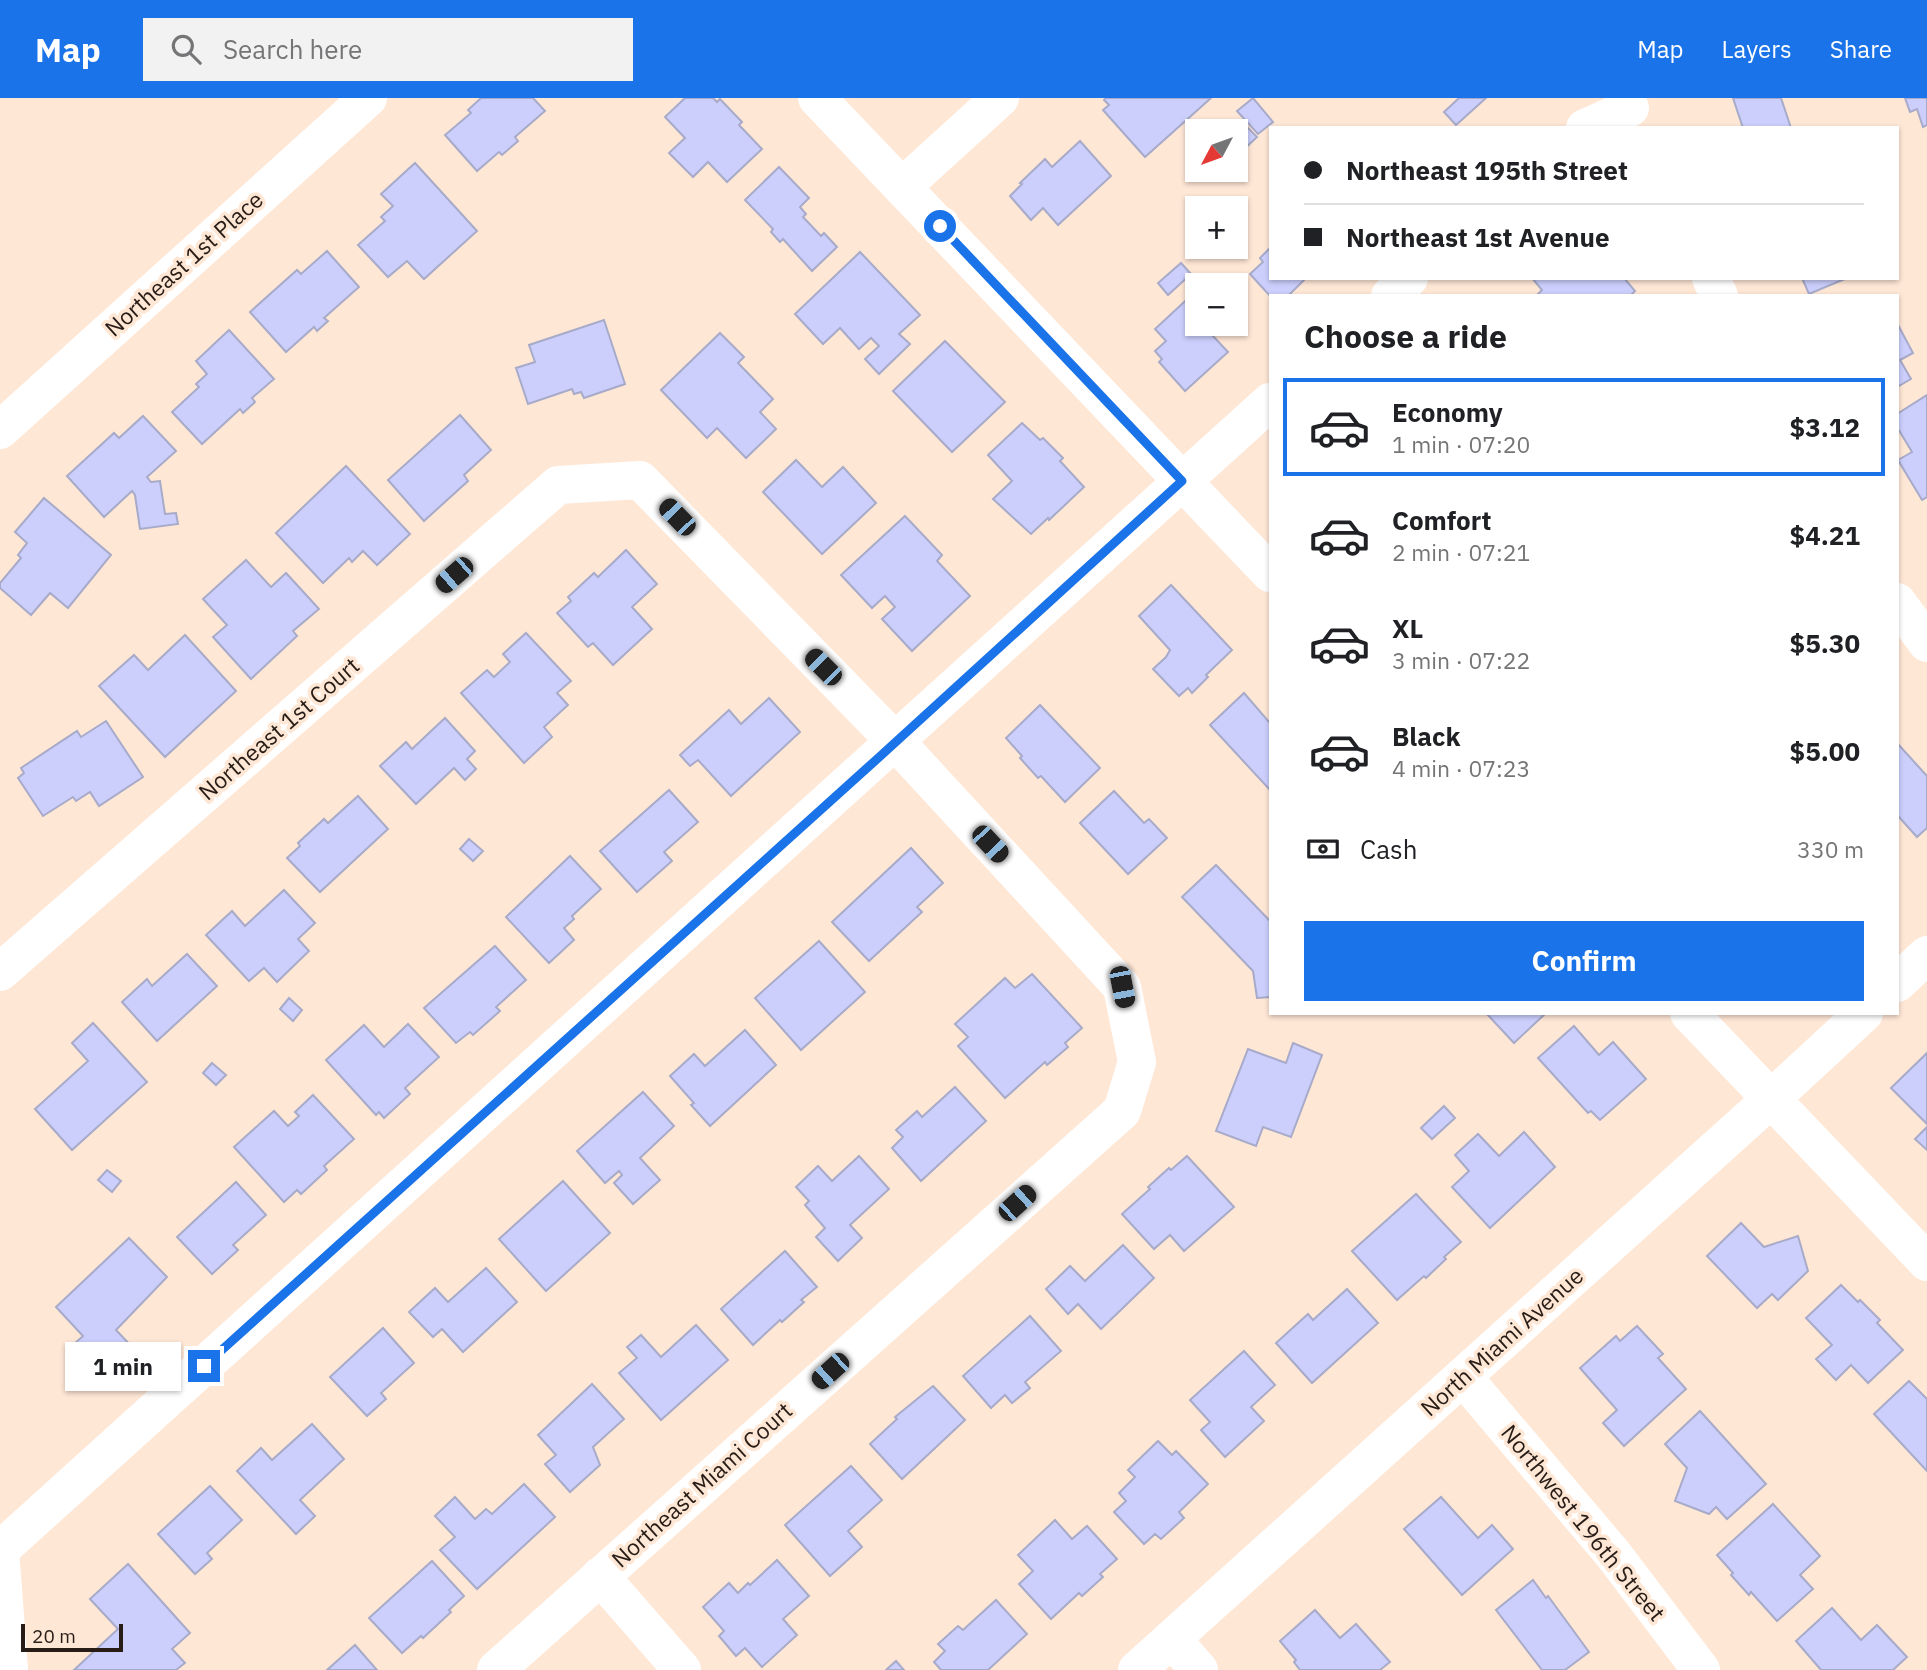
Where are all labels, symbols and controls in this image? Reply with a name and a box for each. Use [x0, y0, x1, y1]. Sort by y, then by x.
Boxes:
search box [143, 18, 633, 81]
text: Map [35, 28, 101, 71]
icon: search [167, 30, 205, 68]
text: Search here [223, 32, 362, 66]
text: Map [1637, 33, 1684, 65]
text: Layers [1722, 33, 1792, 65]
text: Share [1830, 33, 1892, 65]
north arrow [1185, 119, 1248, 182]
map controls [1185, 119, 1248, 336]
text: Northeast 195th Street [1346, 153, 1628, 187]
street label: Northeast 1st Place [98, 184, 269, 342]
button: + [1185, 196, 1248, 259]
route start [924, 210, 956, 242]
text: Northeast 1st Avenue [1346, 220, 1610, 254]
button: − [1185, 273, 1248, 336]
text: Choose a ride [1304, 315, 1507, 357]
text: Economy [1392, 395, 1503, 429]
icon: car [1308, 396, 1371, 459]
text: $3.12 [1790, 410, 1860, 444]
text: 1 min · 07:20 [1392, 429, 1530, 459]
car [655, 495, 700, 539]
text: Comfort [1392, 503, 1491, 537]
icon: car [1308, 504, 1371, 567]
text: $4.21 [1790, 518, 1860, 552]
text: 2 min · 07:21 [1392, 537, 1530, 567]
car [432, 553, 477, 597]
text: XL [1392, 611, 1423, 645]
icon: car [1308, 612, 1371, 675]
text: $5.30 [1790, 626, 1860, 660]
car [801, 645, 846, 689]
text: 3 min · 07:22 [1392, 645, 1530, 675]
street label: Northeast 1st Court [192, 650, 365, 806]
text: Black [1392, 719, 1460, 753]
icon: car [1308, 720, 1371, 783]
text: $5.00 [1790, 734, 1860, 768]
text: 4 min · 07:23 [1392, 753, 1530, 783]
car [968, 821, 1013, 867]
icon: cash [1304, 830, 1342, 868]
text: Cash [1360, 832, 1417, 866]
text: 330 m [1797, 834, 1864, 864]
button: Confirm [1304, 921, 1864, 1001]
car [1108, 964, 1137, 1010]
car [995, 1181, 1040, 1225]
street label: North Miami Avenue [1414, 1260, 1589, 1422]
callout: 1 min [64, 1342, 180, 1390]
car [808, 1349, 853, 1393]
route end [188, 1350, 220, 1382]
text: 1 min [93, 1351, 153, 1381]
street label: Northeast Miami Court [605, 1395, 798, 1573]
street label: Northwest 196th Street [1495, 1418, 1672, 1627]
scale bar [21, 1621, 122, 1653]
text: 20 m [32, 1624, 76, 1648]

